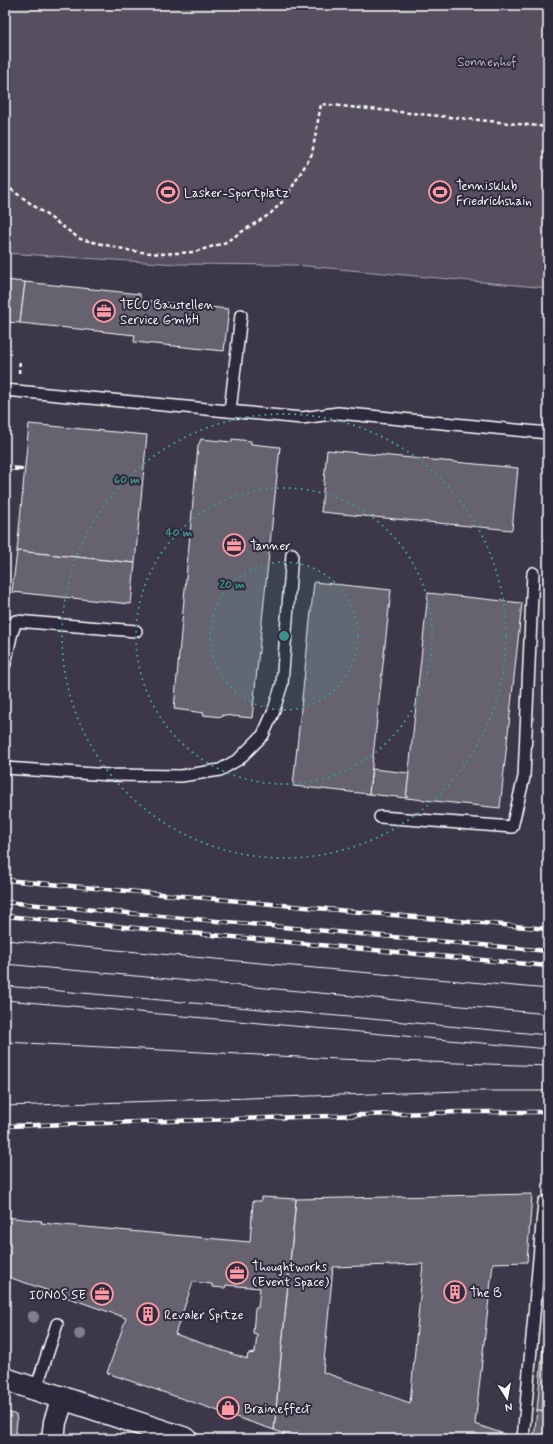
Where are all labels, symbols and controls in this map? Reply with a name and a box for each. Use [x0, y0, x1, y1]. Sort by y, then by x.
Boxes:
park label: Sonnenhof [457, 54, 517, 71]
place label: Tennisklub Friedrichshain [456, 178, 532, 210]
sports icon: Lasker-Sportplatz [155, 179, 181, 205]
sports icon: Tennisklub Friedrichshain [427, 179, 453, 205]
place label: Lasker-Sportplatz [184, 185, 289, 202]
place label: TECO Baustellen Service GmbH [120, 297, 214, 329]
office icon: TECO Baustellen Service GmbH [91, 298, 117, 324]
text: 60 m [114, 472, 140, 488]
text: 40 m [166, 525, 193, 541]
office icon: Tanner [221, 532, 247, 558]
place label: Tanner [250, 538, 291, 555]
text: 20 m [219, 577, 245, 593]
centre of rings [277, 629, 291, 643]
place label: Thoughtworks (Event Space) [252, 1259, 329, 1291]
office icon: Thoughtworks (Event Space) [224, 1260, 250, 1286]
building icon: The B [442, 1279, 468, 1305]
office icon: IONOS SE [89, 1281, 115, 1307]
place label: The B [470, 1285, 502, 1302]
place label: IONOS SE [29, 1287, 86, 1304]
building icon: Revaler Spitze [135, 1301, 161, 1327]
place label: Revaler Spitze [164, 1307, 244, 1324]
north arrow [487, 1378, 527, 1418]
shop icon: Braineffect [215, 1395, 241, 1421]
text: N [504, 1399, 514, 1414]
place label: Braineffect [244, 1401, 311, 1418]

